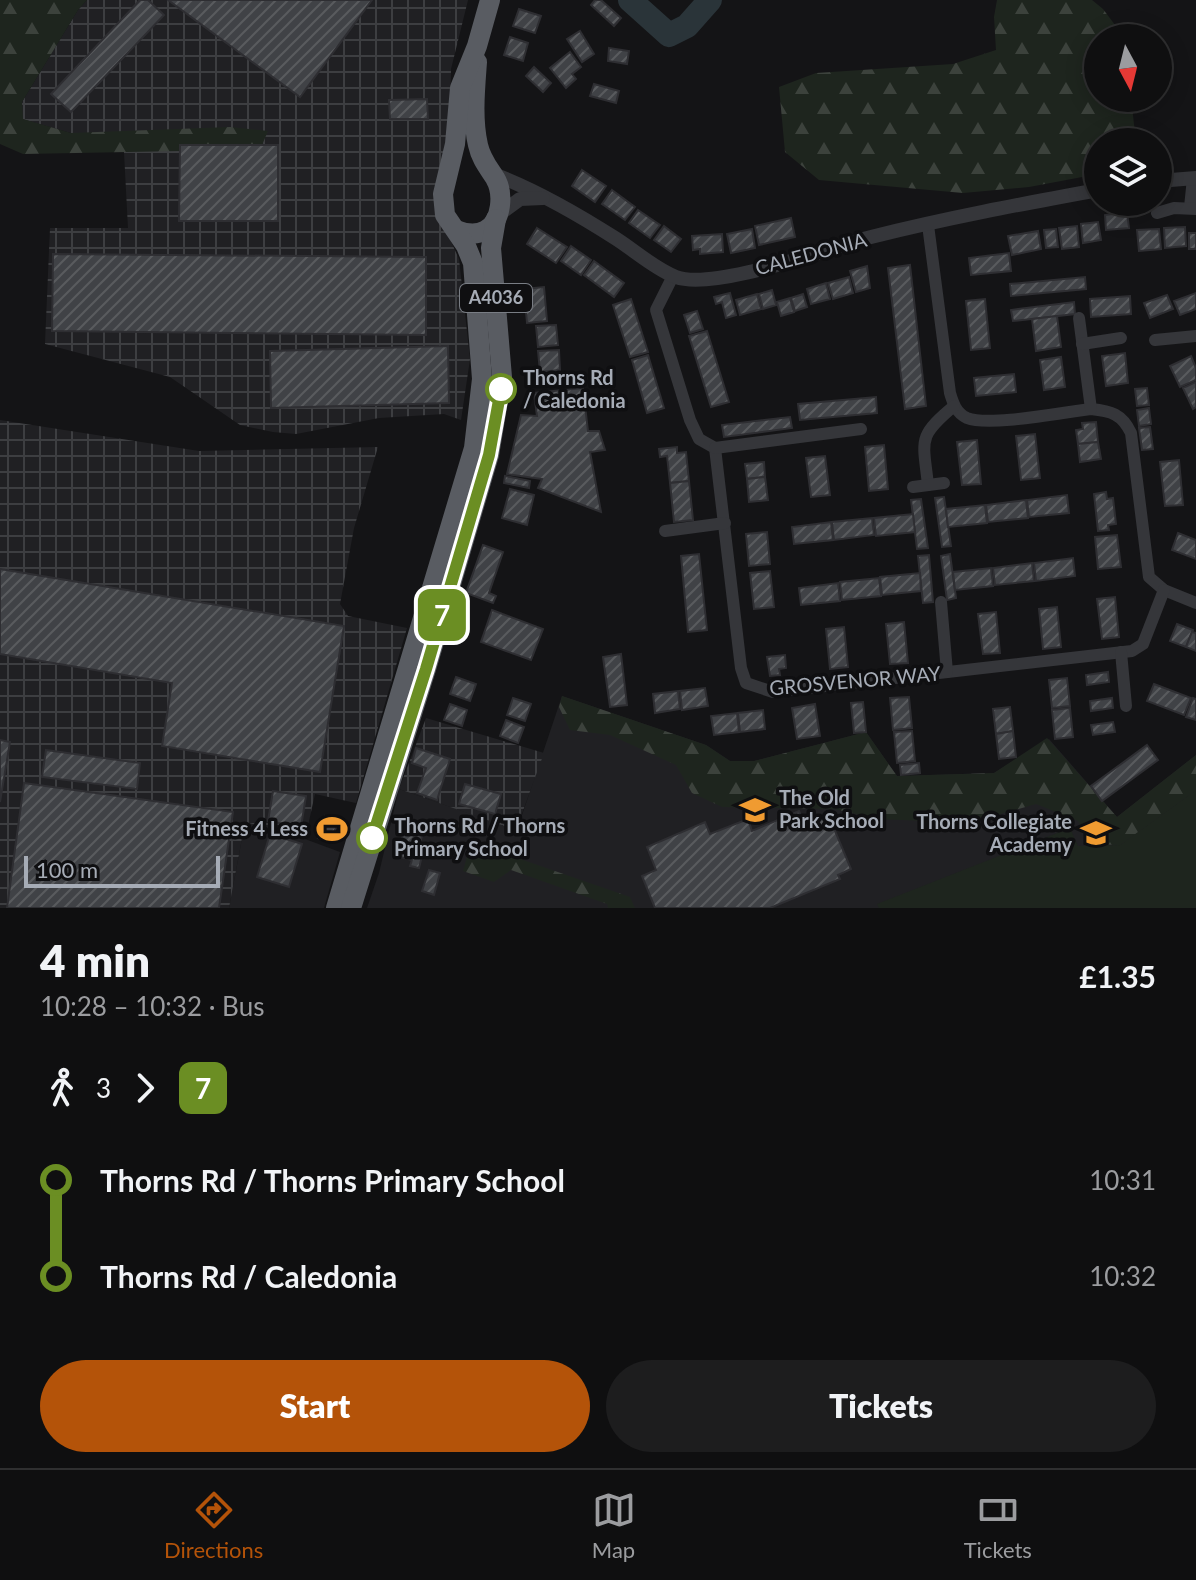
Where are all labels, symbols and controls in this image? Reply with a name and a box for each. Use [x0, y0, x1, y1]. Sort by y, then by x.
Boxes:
north arrow [1084, 24, 1172, 112]
map controls [1084, 24, 1172, 216]
button: layers [1084, 128, 1172, 216]
street label: CALEDONIA [752, 227, 870, 279]
road number: A4036 [460, 284, 532, 312]
place label: Thorns Rd / Caledonia [523, 365, 626, 412]
marker: Thorns Rd / Caledonia [486, 374, 516, 404]
line badge: 7 [416, 589, 468, 641]
text: 7 [434, 598, 450, 632]
street label: GROSVENOR WAY [768, 661, 942, 699]
place label: The Old Park School [779, 785, 884, 832]
school or university icon: The Old Park School [738, 793, 772, 827]
place label: Thorns Collegiate Academy [916, 809, 1072, 856]
sports icon: Fitness 4 Less [315, 812, 349, 846]
place label: Thorns Rd / Thorns Primary School [394, 813, 565, 860]
place label: Fitness 4 Less [185, 816, 308, 840]
school or university icon: Thorns Collegiate Academy [1079, 816, 1113, 850]
marker: Thorns Rd / Thorns Primary School [357, 823, 387, 853]
scale bar [24, 852, 220, 888]
text: 100 m [36, 856, 98, 883]
text: 4 min [40, 934, 150, 986]
text: £1.35 [1079, 958, 1156, 994]
text: 10:28 – 10:32 · Bus [40, 990, 264, 1022]
icon: walk [40, 1066, 84, 1110]
icon: forward [123, 1066, 167, 1110]
text: 7 [195, 1071, 211, 1105]
text: 3 [96, 1072, 111, 1104]
text: Thorns Rd / Thorns Primary School [100, 1162, 565, 1198]
text: 10:31 [1089, 1164, 1156, 1196]
text: Thorns Rd / Caledonia [100, 1258, 397, 1294]
text: 10:32 [1089, 1260, 1156, 1292]
button: Start [40, 1360, 590, 1452]
button: Tickets [606, 1360, 1156, 1452]
tab: Directions [164, 1488, 263, 1563]
tab: Map [592, 1488, 636, 1563]
tab: Tickets [964, 1488, 1032, 1563]

